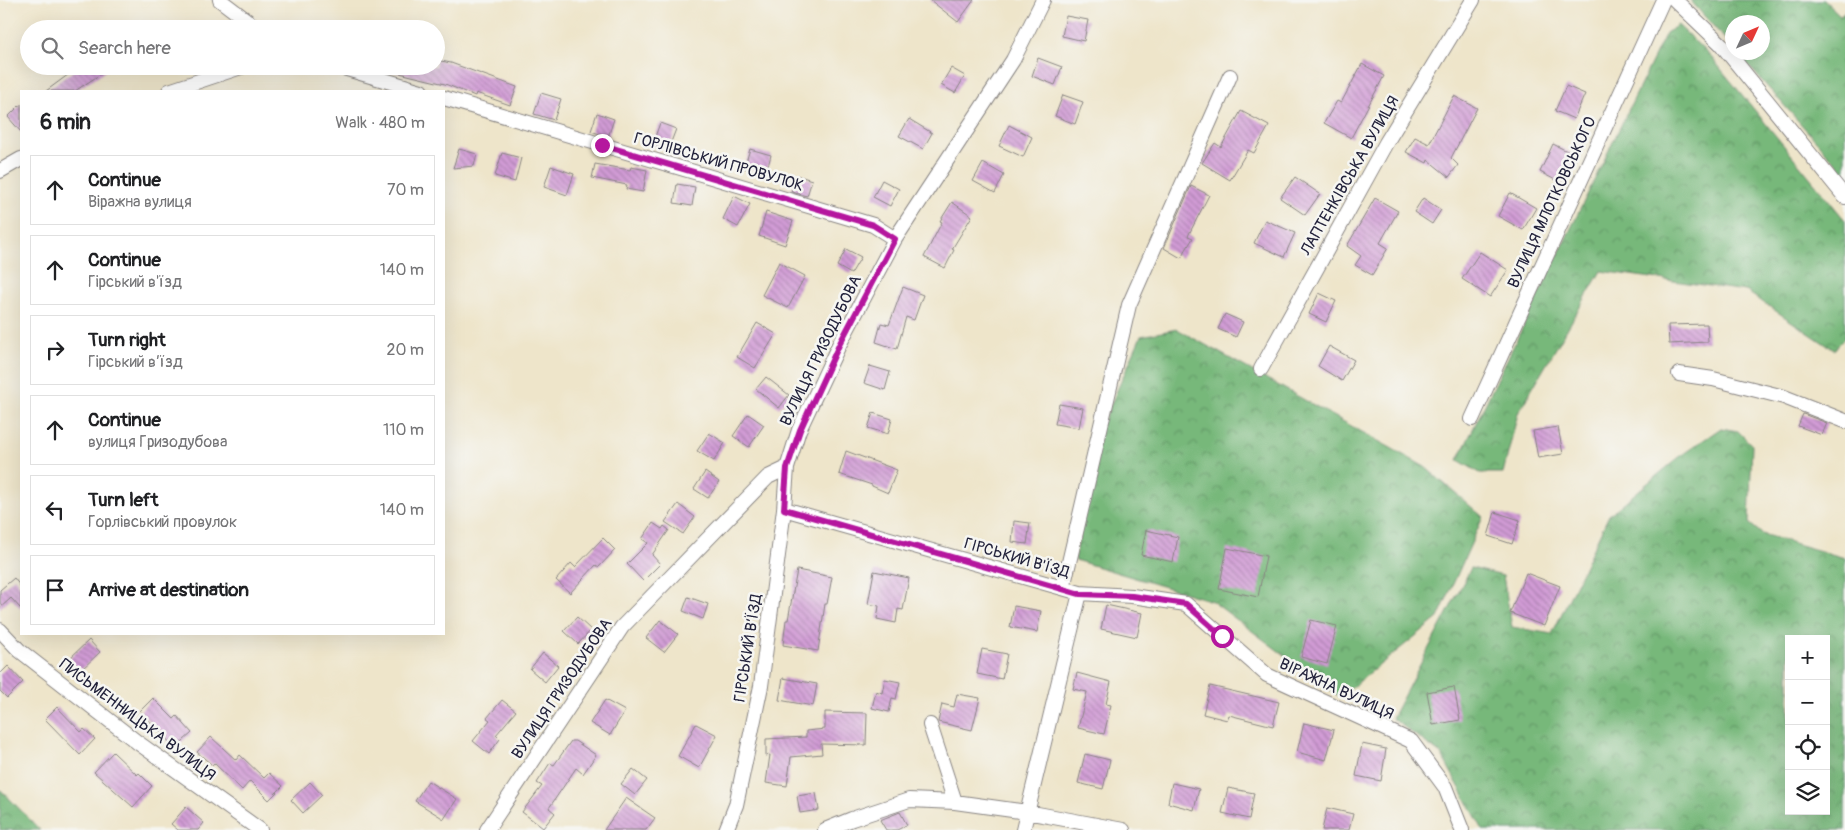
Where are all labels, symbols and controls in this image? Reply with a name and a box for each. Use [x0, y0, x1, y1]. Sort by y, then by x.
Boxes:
north arrow [1725, 15, 1770, 60]
search box [20, 20, 445, 75]
icon: search [38, 34, 66, 62]
text: Search here [78, 36, 171, 60]
street label: ЛАПТЕНКІВСЬКА ВУЛИЦЯ [1296, 92, 1404, 260]
text: 6 min [40, 109, 91, 136]
text: Walk · 480 m [335, 113, 425, 133]
street label: ВУЛИЦЯ МЛОТКОВСЬКОГО [1503, 113, 1601, 291]
street label: ГОРЛІВСЬКИЙ ПРОВУЛОК [632, 128, 806, 196]
route end [591, 134, 614, 157]
text: Continue [88, 168, 161, 192]
icon: ahead [41, 176, 69, 204]
text: 70 m [387, 180, 424, 200]
text: Віражна вулиця [88, 192, 192, 212]
text: Continue [88, 248, 161, 272]
icon: ahead [41, 256, 69, 284]
text: 140 m [380, 260, 424, 280]
text: Гірський в'їзд [88, 272, 182, 292]
street label: ВУЛИЦЯ ГРИЗОДУБОВА [776, 272, 866, 429]
text: Turn right [88, 328, 166, 352]
icon: right [41, 336, 69, 364]
text: 20 m [386, 340, 424, 360]
text: Гірський в’їзд [88, 352, 182, 372]
text: Continue [88, 408, 161, 432]
icon: ahead [41, 416, 69, 444]
text: 110 m [383, 420, 424, 440]
text: вулиця Гризодубова [88, 432, 227, 452]
text: Turn left [88, 488, 158, 512]
icon: left [41, 496, 69, 524]
text: 140 m [380, 500, 424, 520]
text: Горлівський провулок [88, 512, 237, 532]
street label: ГІРСЬКИЙ В'ЇЗД [962, 533, 1072, 583]
icon: arrive [41, 576, 69, 604]
text: Arrive at destination [88, 578, 249, 602]
street label: ГІРСЬКИЙ В’ЇЗД [730, 592, 766, 704]
street label: ВУЛИЦЯ ГРИЗОДУБОВА [507, 614, 616, 763]
route start [1211, 625, 1234, 648]
map controls [1785, 635, 1830, 815]
button: + [1785, 635, 1830, 680]
street label: ПИСЬМЕННИЦЬКА ВУЛИЦЯ [55, 654, 220, 785]
street label: ВІРАЖНА ВУЛИЦЯ [1276, 654, 1397, 724]
button: − [1785, 680, 1830, 725]
button: locate [1785, 725, 1830, 770]
button: layers [1785, 770, 1830, 815]

